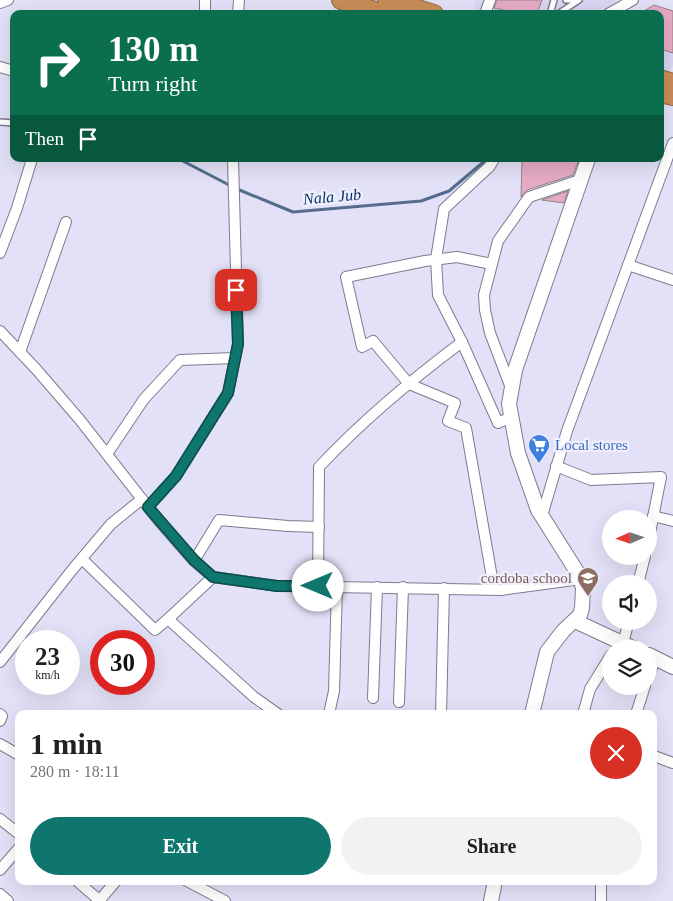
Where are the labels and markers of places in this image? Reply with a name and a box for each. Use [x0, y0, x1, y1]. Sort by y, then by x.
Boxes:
pin [215, 269, 257, 311]
supermarket icon: Local stores [527, 433, 551, 464]
place label: Local stores [555, 437, 628, 453]
school or university icon: cordoba school [576, 566, 600, 597]
place label: cordoba school [481, 570, 572, 586]

